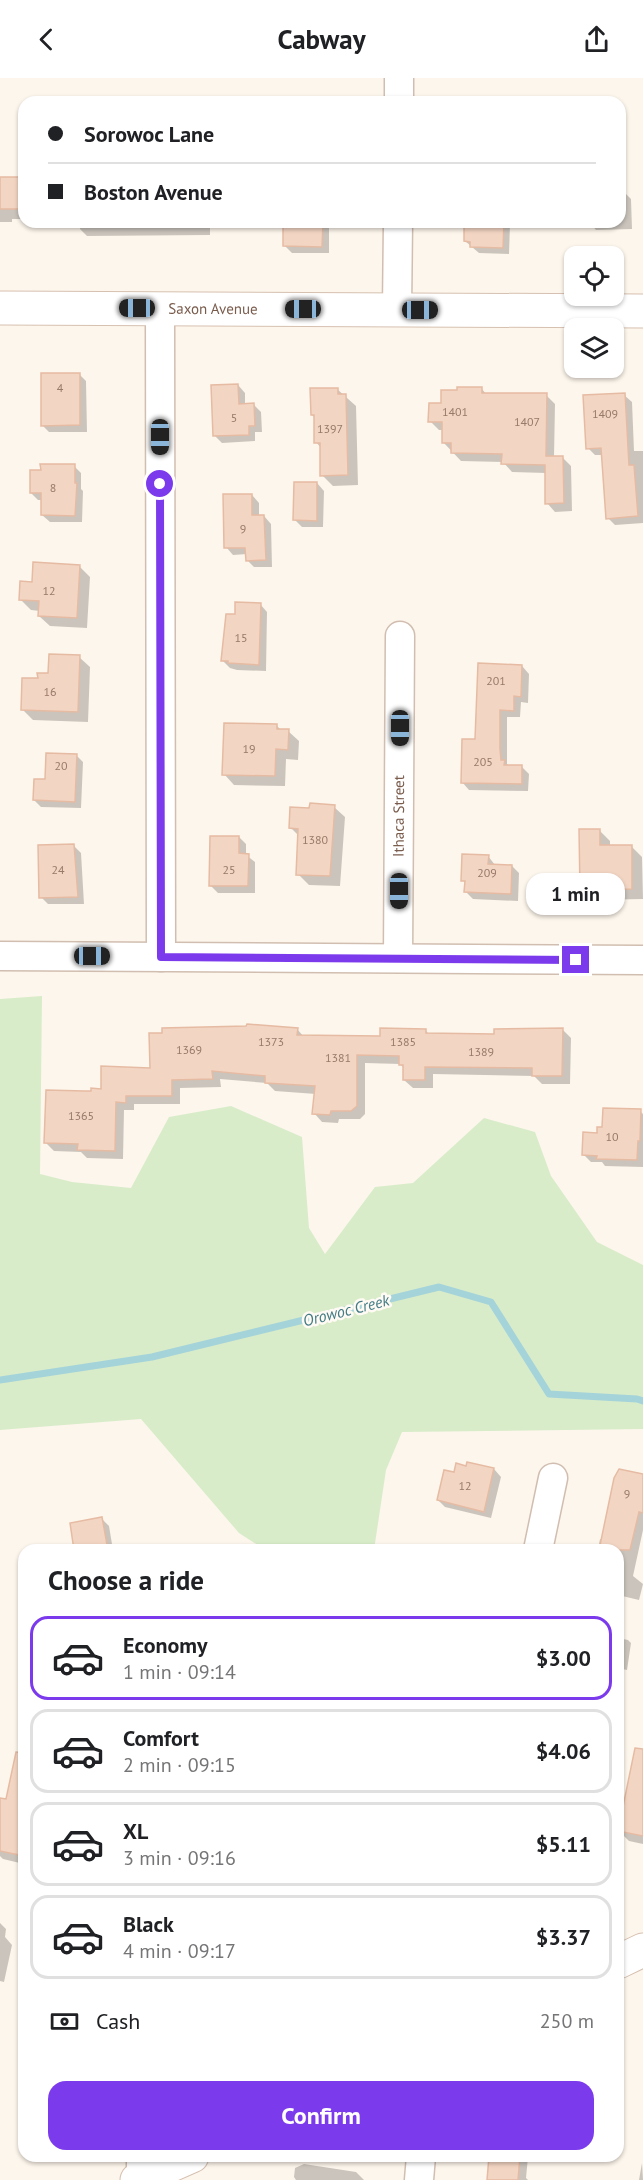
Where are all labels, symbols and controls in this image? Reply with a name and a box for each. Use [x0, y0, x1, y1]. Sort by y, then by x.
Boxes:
text: Cabway [277, 22, 366, 56]
icon: back [30, 23, 63, 56]
icon: share [580, 23, 613, 56]
text: Sorowoc Lane [84, 120, 214, 148]
text: Boston Avenue [84, 178, 223, 206]
map controls [564, 246, 624, 378]
button: locate [564, 246, 624, 306]
car [119, 299, 155, 317]
street label: Saxon Avenue [168, 299, 258, 318]
car [285, 300, 321, 318]
car [402, 301, 438, 319]
button: layers [564, 318, 624, 378]
house number: 4 [57, 380, 64, 395]
house number: 1401 [442, 404, 468, 419]
house number: 1409 [592, 406, 618, 421]
house number: 5 [231, 410, 237, 425]
house number: 1407 [514, 414, 540, 429]
car [151, 419, 169, 455]
house number: 1397 [317, 421, 343, 436]
route start [146, 470, 173, 497]
house number: 8 [50, 480, 56, 495]
house number: 9 [240, 521, 246, 536]
house number: 12 [42, 583, 56, 598]
house number: 15 [234, 630, 248, 645]
house number: 201 [486, 673, 506, 688]
house number: 16 [43, 684, 57, 699]
car [391, 710, 409, 746]
house number: 19 [242, 741, 256, 756]
house number: 205 [473, 754, 493, 769]
house number: 20 [54, 758, 68, 773]
street label: Ithaca Street [389, 775, 408, 857]
house number: 1380 [302, 832, 329, 847]
house number: 24 [51, 862, 65, 877]
house number: 25 [222, 862, 236, 877]
house number: 209 [477, 865, 497, 880]
car [390, 873, 408, 909]
callout: 1 min [526, 873, 626, 915]
text: 1 min [551, 881, 600, 907]
route end [562, 946, 589, 973]
car [74, 947, 110, 965]
house number: 1373 [258, 1034, 284, 1049]
house number: 1385 [390, 1034, 416, 1049]
house number: 1369 [176, 1042, 202, 1057]
house number: 1389 [468, 1044, 494, 1059]
house number: 1381 [325, 1050, 351, 1065]
house number: 1365 [68, 1108, 94, 1123]
house number: 10 [605, 1129, 619, 1144]
water label: Orowoc Creek [301, 1289, 392, 1330]
house number: 12 [458, 1478, 472, 1493]
house number: 9 [624, 1486, 630, 1501]
text: Choose a ride [48, 1563, 204, 1597]
icon: car [51, 1631, 105, 1685]
text: Economy [123, 1631, 207, 1659]
text: $3.00 [536, 1644, 591, 1672]
text: 1 min · 09:14 [123, 1659, 236, 1685]
icon: car [51, 1724, 105, 1778]
text: Comfort [123, 1724, 199, 1752]
text: $4.06 [536, 1737, 591, 1765]
text: 2 min · 09:15 [123, 1752, 236, 1778]
icon: car [51, 1817, 105, 1871]
text: XL [123, 1817, 148, 1845]
text: $5.11 [536, 1830, 591, 1858]
text: 3 min · 09:16 [123, 1845, 236, 1871]
icon: car [51, 1910, 105, 1964]
text: Black [123, 1910, 174, 1938]
text: $3.37 [536, 1923, 591, 1951]
text: 4 min · 09:17 [123, 1938, 236, 1964]
icon: cash [48, 2005, 81, 2038]
text: Cash [96, 2007, 140, 2035]
text: 250 m [540, 2008, 594, 2034]
button: Confirm [48, 2081, 594, 2150]

